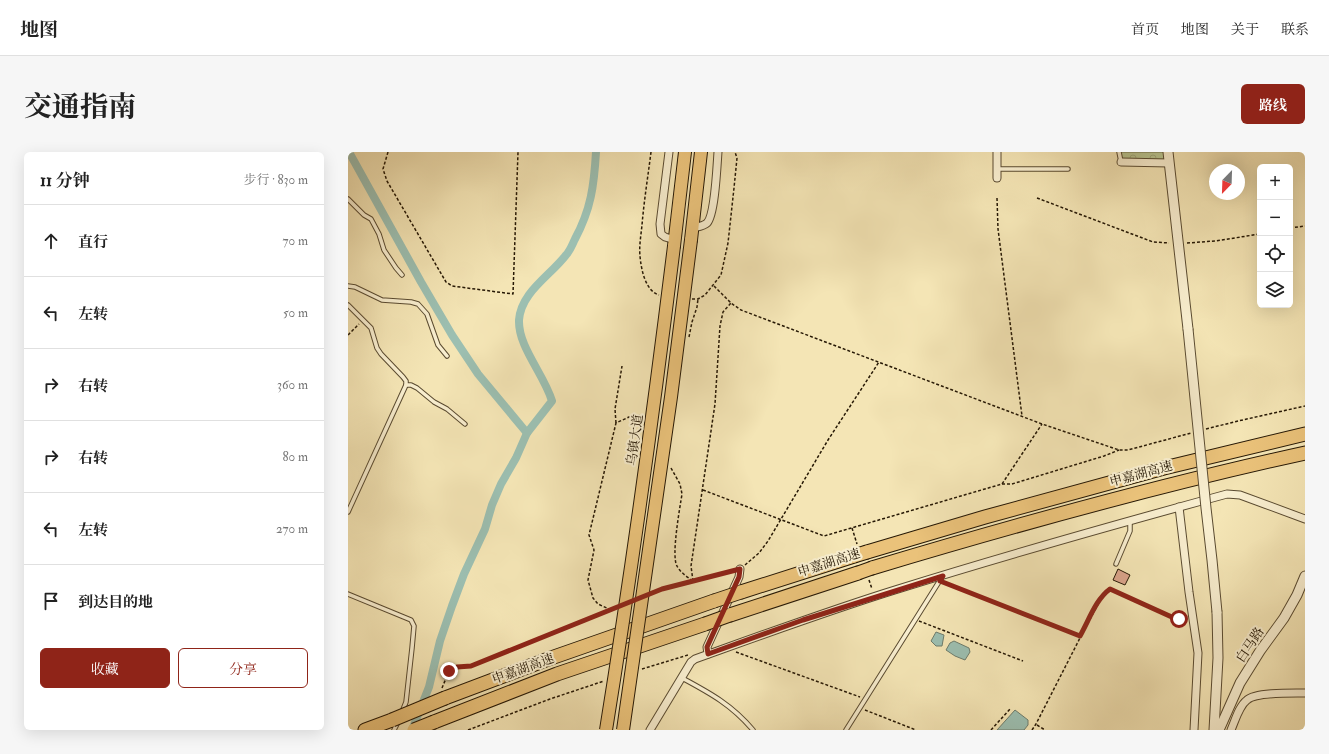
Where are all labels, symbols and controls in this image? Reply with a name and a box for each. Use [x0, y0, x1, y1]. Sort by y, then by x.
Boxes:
text: 地图 [20, 18, 58, 42]
text: 首页 [1131, 21, 1159, 38]
text: 地图 [1181, 21, 1209, 38]
text: 关于 [1231, 21, 1259, 38]
text: 联系 [1281, 21, 1309, 38]
button: 路线 [1241, 84, 1305, 124]
text: 交通指南 [24, 90, 136, 125]
north arrow [1209, 164, 1245, 200]
map controls [1257, 164, 1293, 308]
button: + [1257, 164, 1293, 200]
text: 11 分钟 [40, 170, 90, 191]
text: 步行 · 830 m [243, 172, 308, 188]
button: − [1257, 200, 1293, 236]
icon: ahead [40, 230, 62, 252]
text: 直行 [78, 233, 108, 252]
text: 70 m [283, 233, 308, 249]
button: locate [1257, 236, 1293, 272]
button: layers [1257, 272, 1293, 308]
icon: left [40, 302, 62, 324]
text: 左转 [78, 305, 108, 324]
text: 50 m [283, 305, 308, 321]
icon: right [40, 374, 62, 396]
text: 右转 [78, 377, 108, 396]
text: 360 m [277, 377, 308, 393]
street label: 乌镇大道 [623, 413, 647, 467]
icon: right [40, 446, 62, 468]
text: 右转 [78, 449, 108, 468]
text: 80 m [282, 449, 308, 465]
street label: 申嘉湖高速 [1108, 458, 1174, 490]
icon: left [40, 518, 62, 540]
text: 左转 [78, 521, 108, 540]
text: 270 m [276, 521, 308, 537]
street label: 申嘉湖高速 [796, 545, 862, 581]
icon: arrive [40, 590, 62, 612]
text: 到达目的地 [78, 593, 153, 612]
route start [1170, 610, 1188, 628]
street label: 白马路 [1232, 624, 1268, 666]
button: 收藏 [40, 648, 170, 688]
button: 分享 [178, 648, 308, 688]
street label: 申嘉湖高速 [490, 650, 556, 688]
route end [440, 662, 458, 680]

